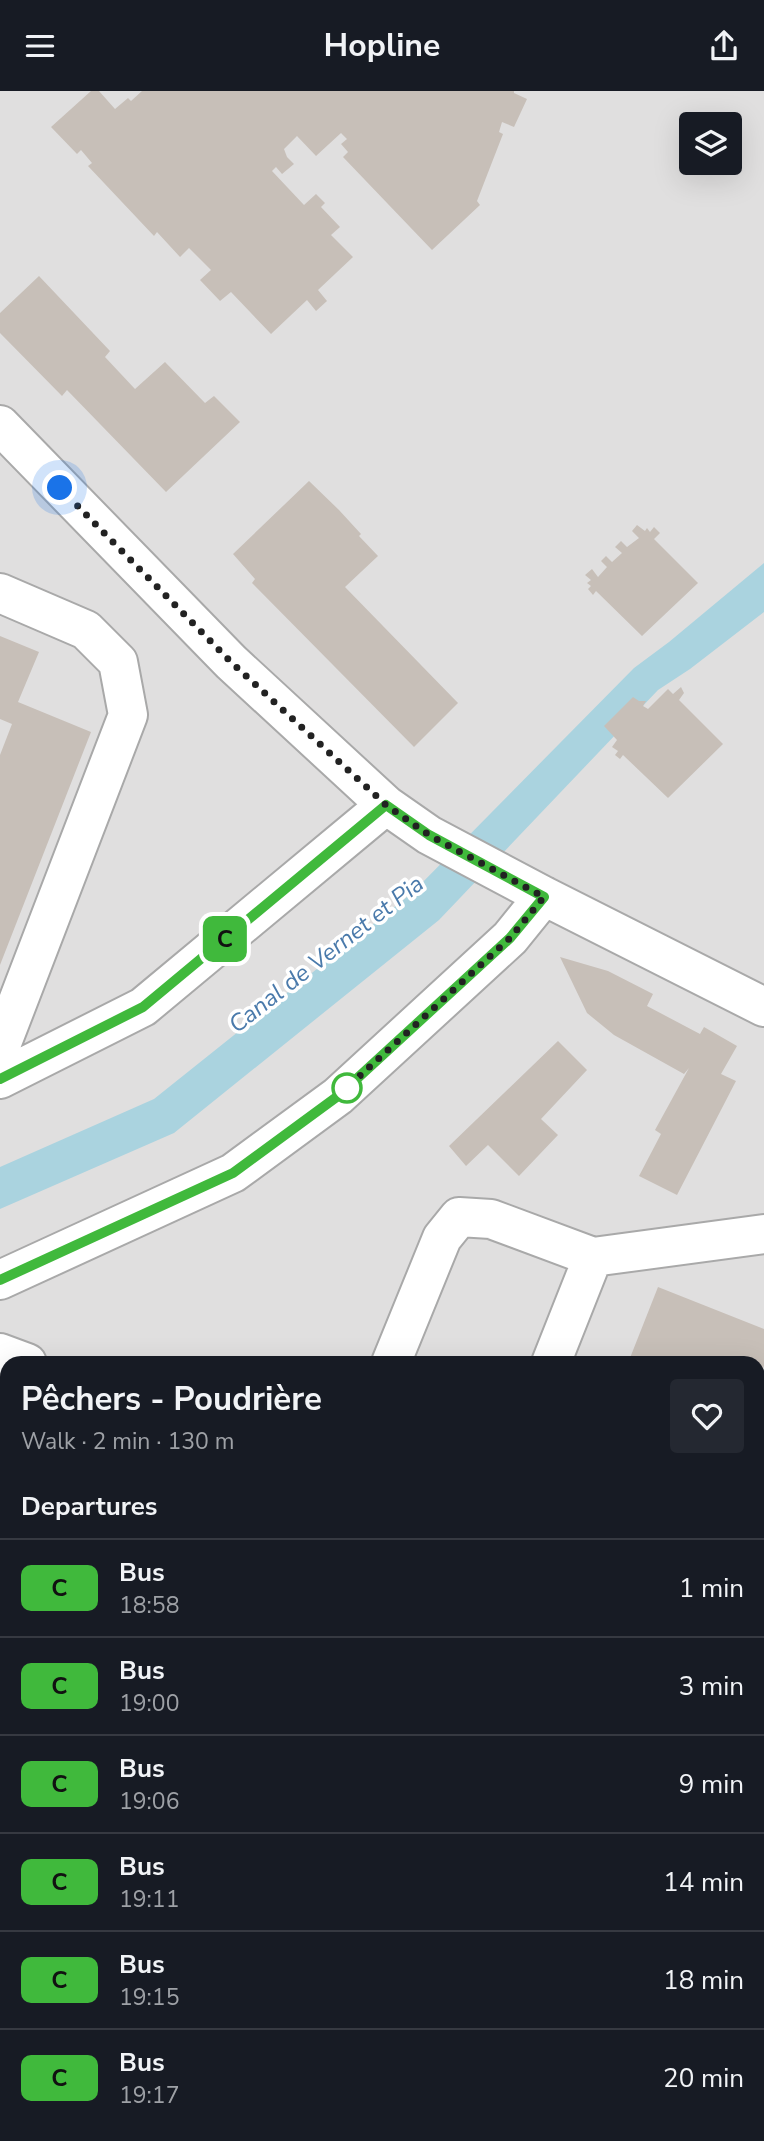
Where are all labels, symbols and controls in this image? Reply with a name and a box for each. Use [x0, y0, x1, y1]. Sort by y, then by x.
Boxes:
text: Hopline [324, 24, 440, 67]
icon: menu [21, 27, 59, 65]
icon: share [705, 27, 743, 65]
map controls [679, 112, 742, 175]
button: layers [679, 112, 742, 175]
your location [42, 470, 77, 505]
water label: Canal de Vernet et Pia [223, 869, 429, 1039]
line badge: C [202, 916, 248, 962]
unlabelled marker [332, 1073, 362, 1103]
text: Pêchers - Poudrière [21, 1377, 322, 1422]
button: heart [670, 1379, 744, 1453]
text: Walk · 2 min · 130 m [21, 1426, 234, 1457]
text: Departures [21, 1489, 157, 1524]
text: Bus [119, 1555, 165, 1590]
text: 1 min [679, 1571, 744, 1606]
text: C [51, 1572, 68, 1604]
text: 18:58 [119, 1590, 179, 1621]
text: Bus [119, 1653, 165, 1688]
text: 3 min [679, 1669, 744, 1704]
text: C [51, 1670, 68, 1702]
text: 19:00 [119, 1688, 179, 1719]
text: Bus [119, 1751, 165, 1786]
text: 9 min [679, 1767, 744, 1802]
text: C [51, 1768, 68, 1800]
text: 19:06 [119, 1786, 179, 1817]
text: Bus [119, 1849, 165, 1884]
text: 14 min [663, 1865, 744, 1900]
text: C [51, 1866, 68, 1898]
text: 19:11 [119, 1884, 179, 1915]
text: Bus [119, 1947, 165, 1982]
text: 18 min [663, 1963, 744, 1998]
text: C [51, 1964, 68, 1996]
text: 19:15 [119, 1982, 179, 2013]
text: Bus [119, 2045, 165, 2080]
text: 20 min [663, 2061, 744, 2096]
text: C [51, 2062, 68, 2094]
text: 19:17 [119, 2080, 179, 2111]

